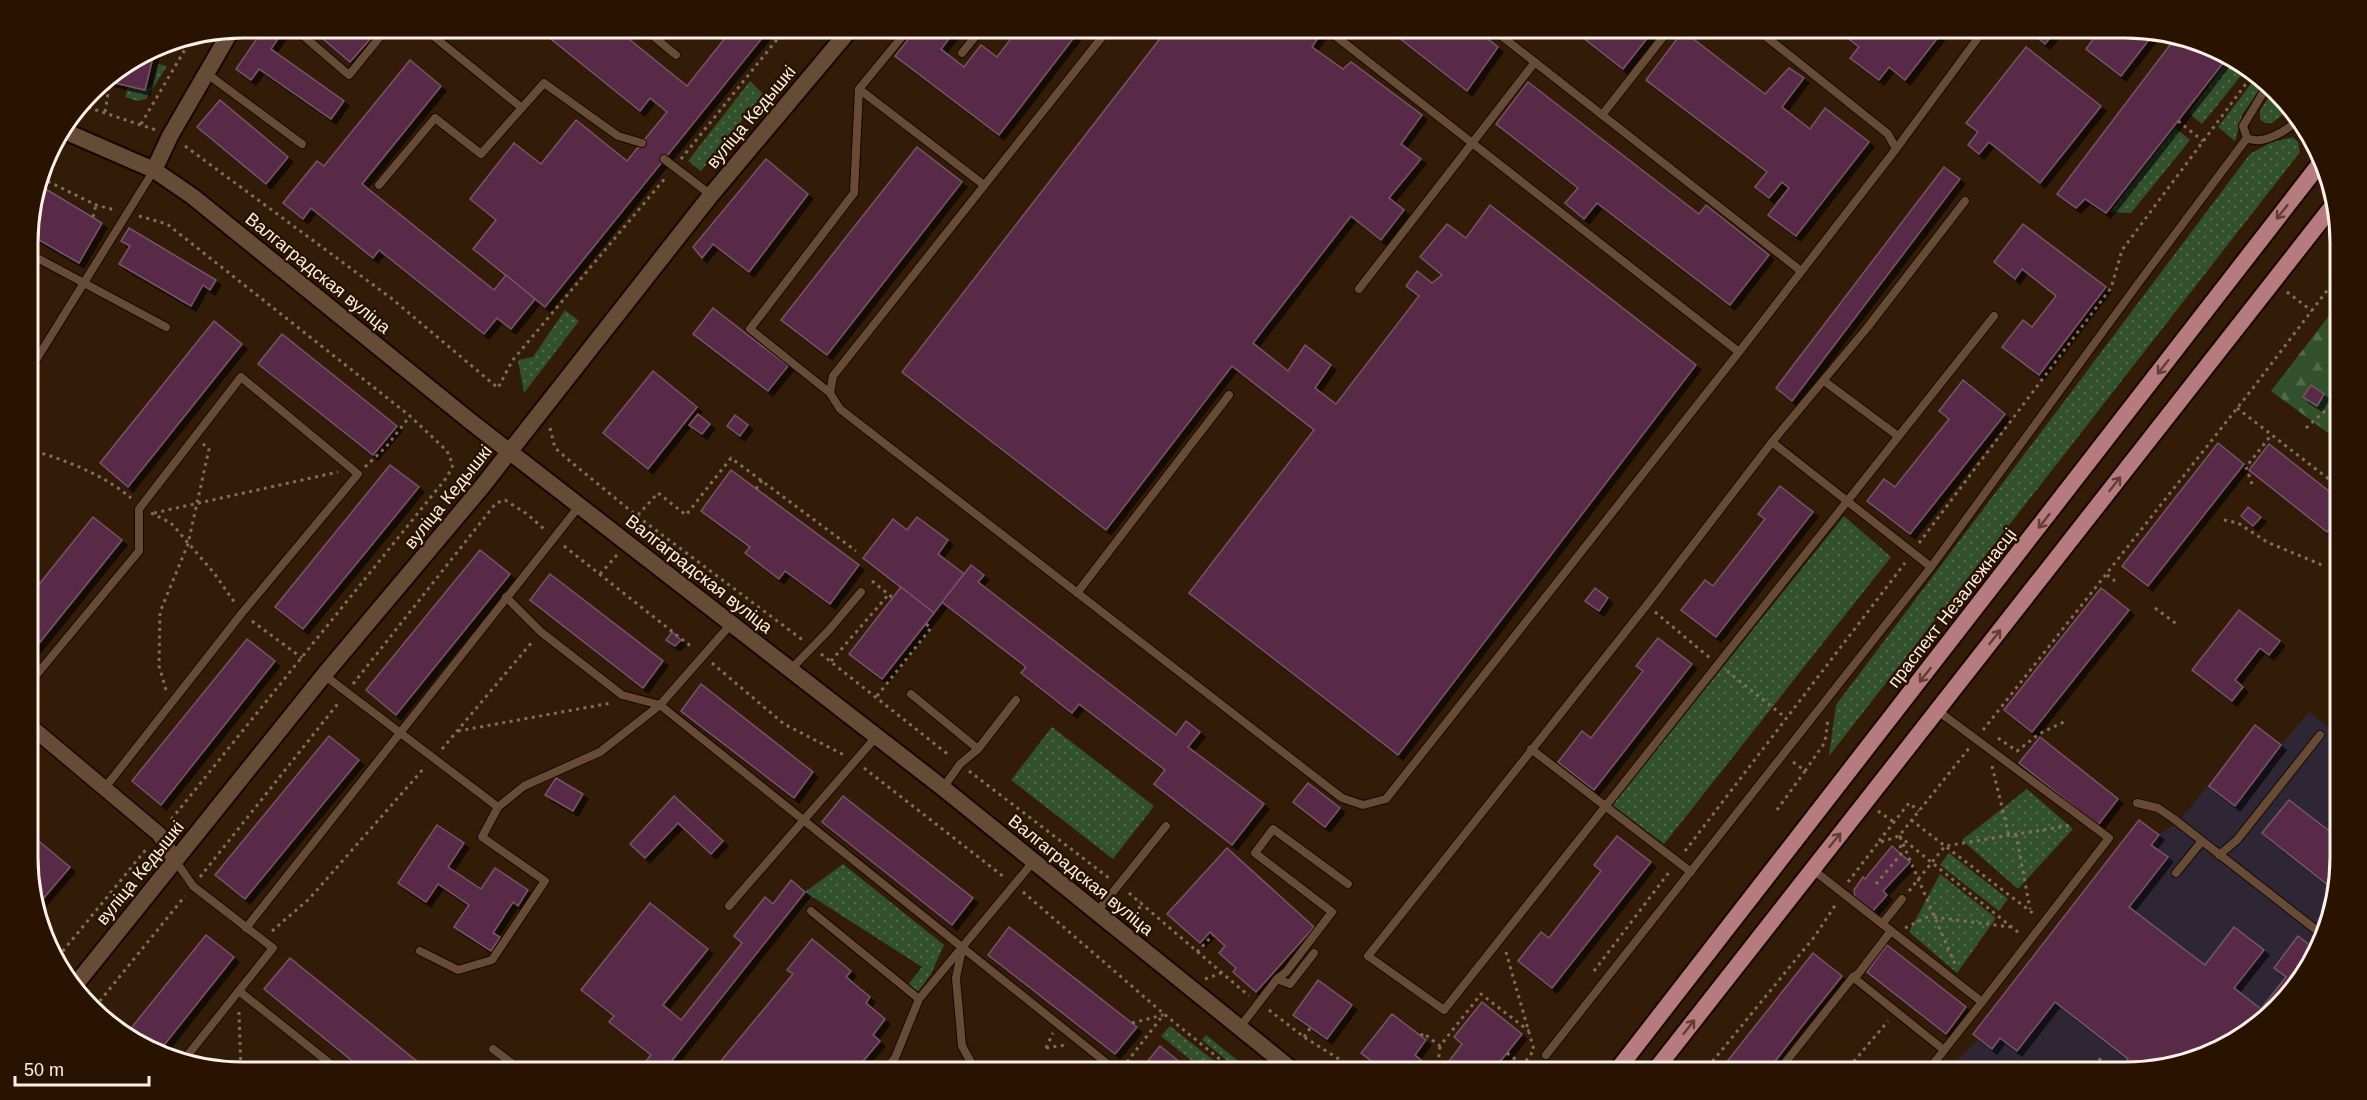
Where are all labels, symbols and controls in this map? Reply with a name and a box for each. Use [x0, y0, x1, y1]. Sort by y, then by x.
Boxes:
street label: вуліца Кедышкі [702, 62, 800, 172]
one-way arrow [2276, 204, 2289, 220]
street label: Валгаградская вуліца [242, 208, 395, 338]
one-way arrow [2157, 358, 2170, 374]
street label: вуліца Кедышкі [400, 441, 496, 553]
one-way arrow [2109, 476, 2122, 492]
street label: Валгаградская вуліца [622, 511, 777, 638]
one-way arrow [2038, 513, 2051, 529]
street label: праспект Незалежнасці [1884, 524, 2020, 692]
one-way arrow [1988, 629, 2001, 645]
one-way arrow [1919, 667, 1931, 683]
street label: Валгаградская вуліца [1005, 810, 1158, 940]
street label: вуліца Кедышкі [92, 817, 188, 929]
one-way arrow [1829, 832, 1842, 848]
one-way arrow [1683, 1019, 1696, 1035]
scale bar [15, 1049, 148, 1087]
text: 50 m [24, 1060, 64, 1080]

